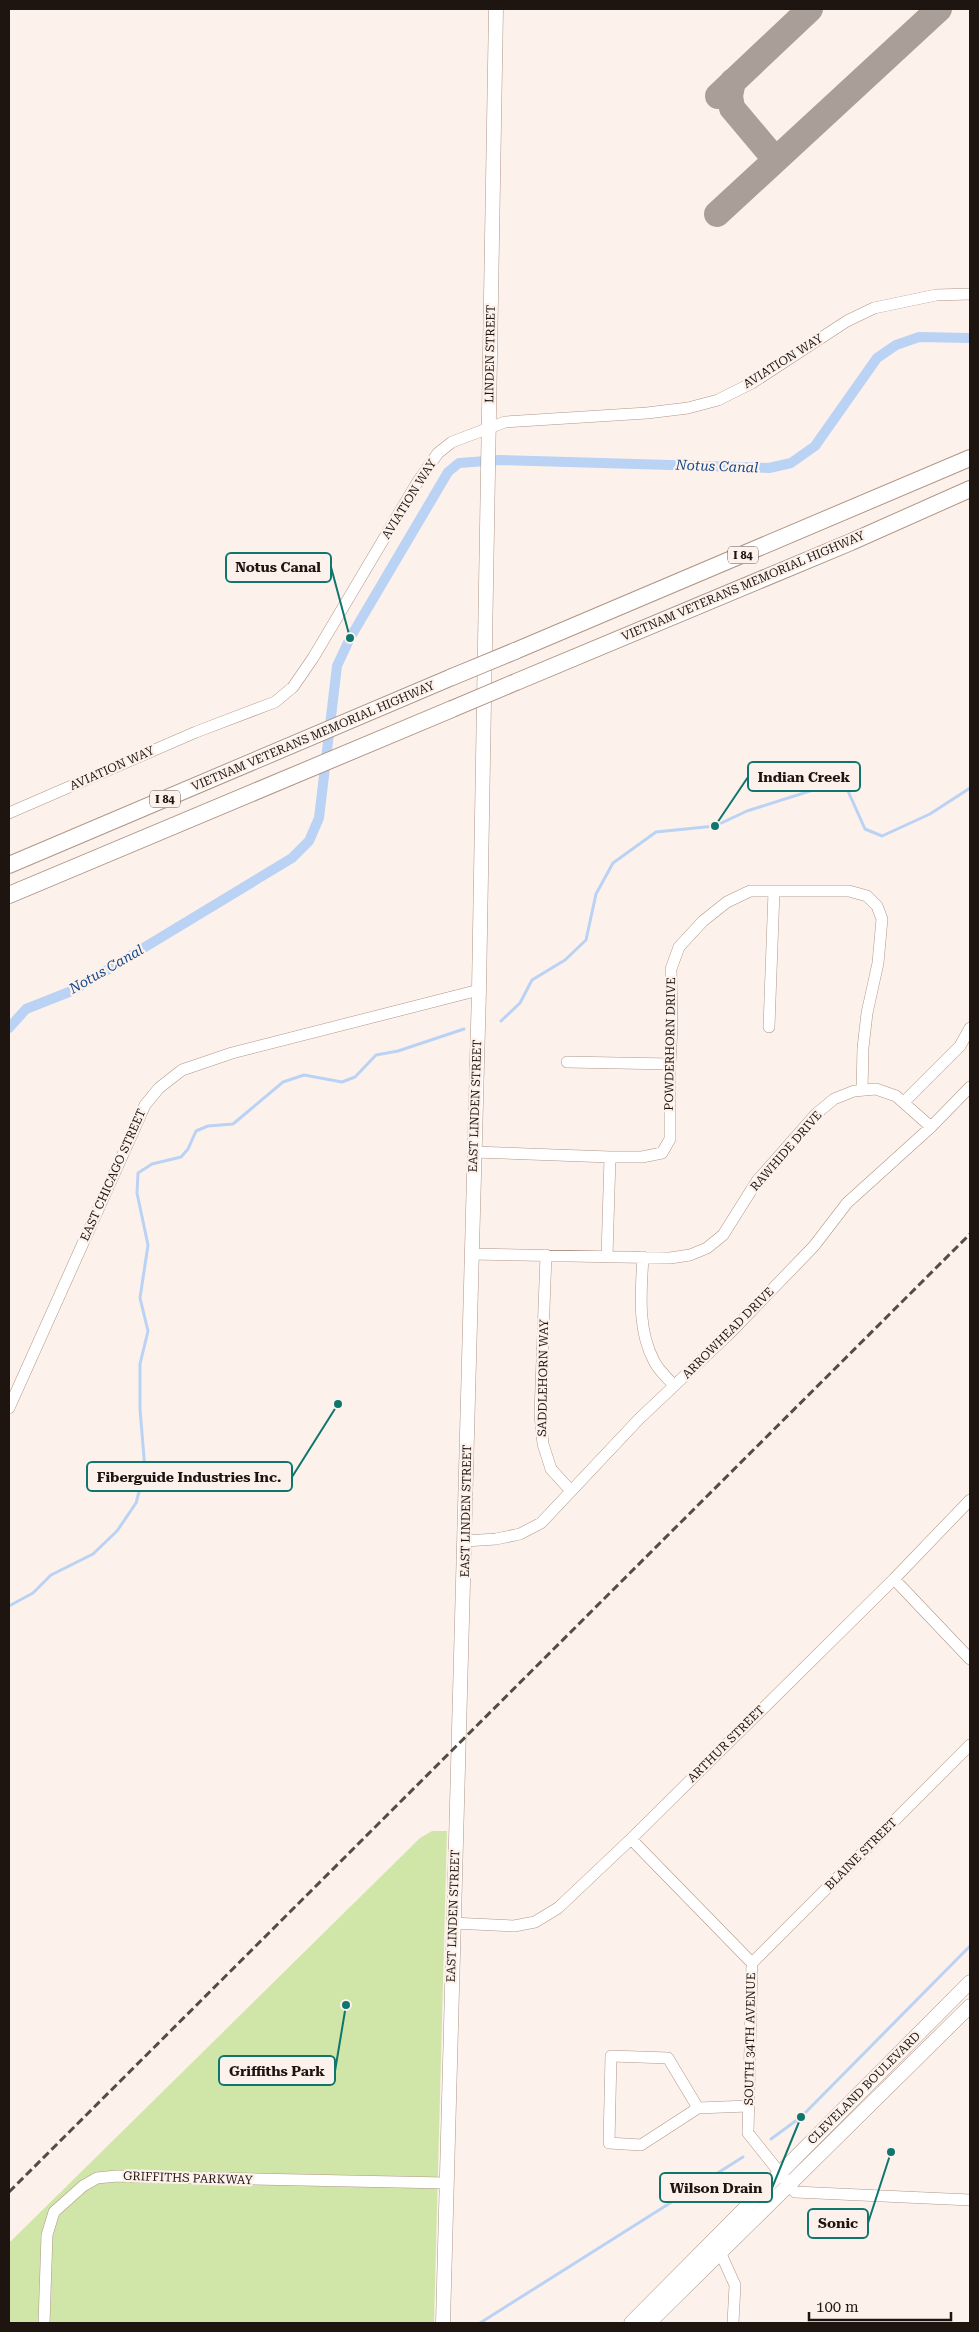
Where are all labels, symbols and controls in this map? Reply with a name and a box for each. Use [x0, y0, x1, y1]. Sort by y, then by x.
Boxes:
street label: LINDEN STREET [482, 305, 498, 403]
street label: AVIATION WAY [741, 331, 826, 391]
street label: AVIATION WAY [379, 456, 439, 541]
water label: Notus Canal [674, 457, 759, 475]
street label: VIETNAM VETERANS MEMORIAL HIGHWAY [619, 528, 867, 644]
road number: I 84 [728, 546, 758, 564]
callout: Notus Canal [226, 553, 331, 582]
text: Notus Canal [235, 559, 321, 575]
street label: VIETNAM VETERANS MEMORIAL HIGHWAY [189, 678, 437, 794]
street label: AVIATION WAY [68, 743, 157, 793]
callout: Indian Creek [748, 762, 860, 791]
text: Indian Creek [758, 769, 851, 785]
road number: I 84 [150, 791, 180, 808]
water label: Notus Canal [65, 941, 146, 997]
street label: POWDERHORN DRIVE [662, 977, 678, 1111]
street label: EAST LINDEN STREET [466, 1039, 484, 1173]
street label: EAST CHICAGO STREET [77, 1107, 149, 1243]
street label: RAWHIDE DRIVE [747, 1108, 825, 1194]
street label: ARROWHEAD DRIVE [680, 1285, 776, 1381]
street label: SADDLEHORN WAY [535, 1318, 551, 1437]
street label: EAST LINDEN STREET [458, 1444, 474, 1578]
callout: Fiberguide Industries Inc. [87, 1462, 292, 1491]
text: Fiberguide Industries Inc. [97, 1469, 281, 1485]
street label: ARTHUR STREET [685, 1703, 767, 1785]
street label: BLAINE STREET [822, 1815, 900, 1893]
street label: EAST LINDEN STREET [444, 1849, 462, 1983]
street label: SOUTH 34TH AVENUE [742, 1972, 758, 2106]
street label: CLEVELAND BOULEVARD [805, 2029, 923, 2147]
callout: Griffiths Park [219, 2056, 335, 2085]
text: Griffiths Park [229, 2063, 325, 2079]
street label: GRIFFITHS PARKWAY [123, 2169, 254, 2187]
callout: Wilson Drain [660, 2173, 772, 2202]
text: Wilson Drain [670, 2180, 763, 2196]
callout: Sonic [808, 2209, 868, 2238]
text: Sonic [818, 2215, 858, 2231]
scale bar [809, 2290, 952, 2322]
text: 100 m [816, 2298, 859, 2316]

